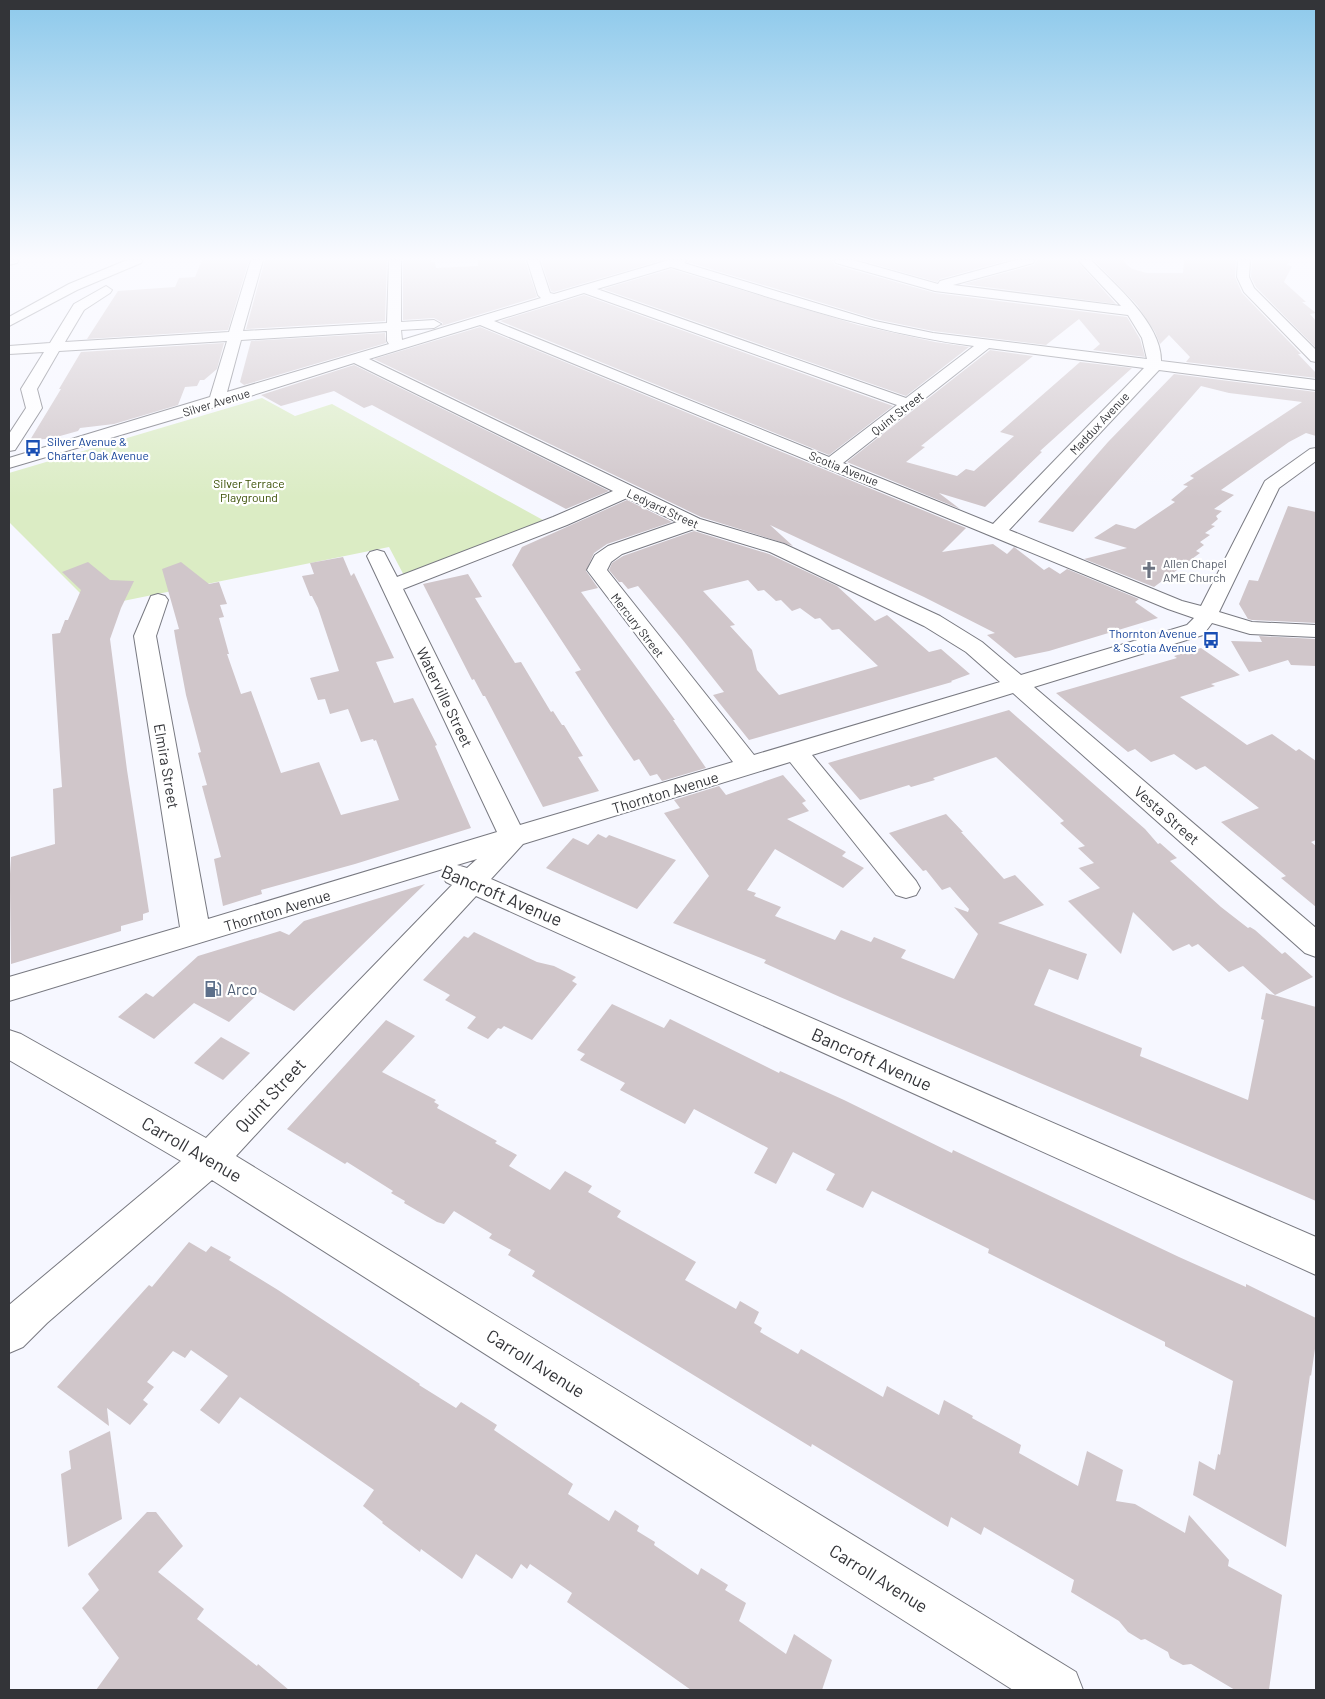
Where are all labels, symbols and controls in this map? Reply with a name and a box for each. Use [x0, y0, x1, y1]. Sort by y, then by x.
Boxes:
street label: Silver Avenue [181, 385, 251, 419]
street label: Quint Street [868, 388, 926, 438]
street label: Maddux Avenue [1066, 389, 1132, 457]
place label: Silver Avenue & Charter Oak Avenue [47, 434, 149, 462]
bus stop icon: Silver Avenue & Charter Oak Avenue [23, 438, 43, 458]
street label: Scotia Avenue [807, 448, 881, 488]
park label: Silver Terrace Playground [213, 476, 285, 504]
street label: Ledyard Street [625, 485, 701, 531]
place label: Allen Chapel AME Church [1163, 556, 1227, 584]
church icon: Allen Chapel AME Church [1139, 560, 1159, 580]
street label: Mercury Street [609, 590, 667, 660]
place label: Thornton Avenue & Scotia Avenue [1109, 626, 1197, 654]
bus stop icon: Thornton Avenue & Scotia Avenue [1201, 630, 1221, 650]
street label: Waterville Street [413, 644, 477, 750]
street label: Elmira Street [151, 722, 183, 810]
street label: Thornton Avenue [610, 767, 720, 817]
street label: Vesta Street [1131, 782, 1203, 848]
street label: Bancroft Avenue [438, 860, 566, 930]
street label: Thornton Avenue [222, 885, 332, 935]
fuel station icon: Arco [203, 979, 223, 999]
place label: Arco [227, 980, 257, 998]
street label: Bancroft Avenue [808, 1023, 936, 1095]
street label: Quint Street [230, 1053, 310, 1137]
street label: Carroll Avenue [138, 1111, 246, 1187]
street label: Carroll Avenue [483, 1324, 589, 1402]
street label: Carroll Avenue [826, 1539, 932, 1617]

